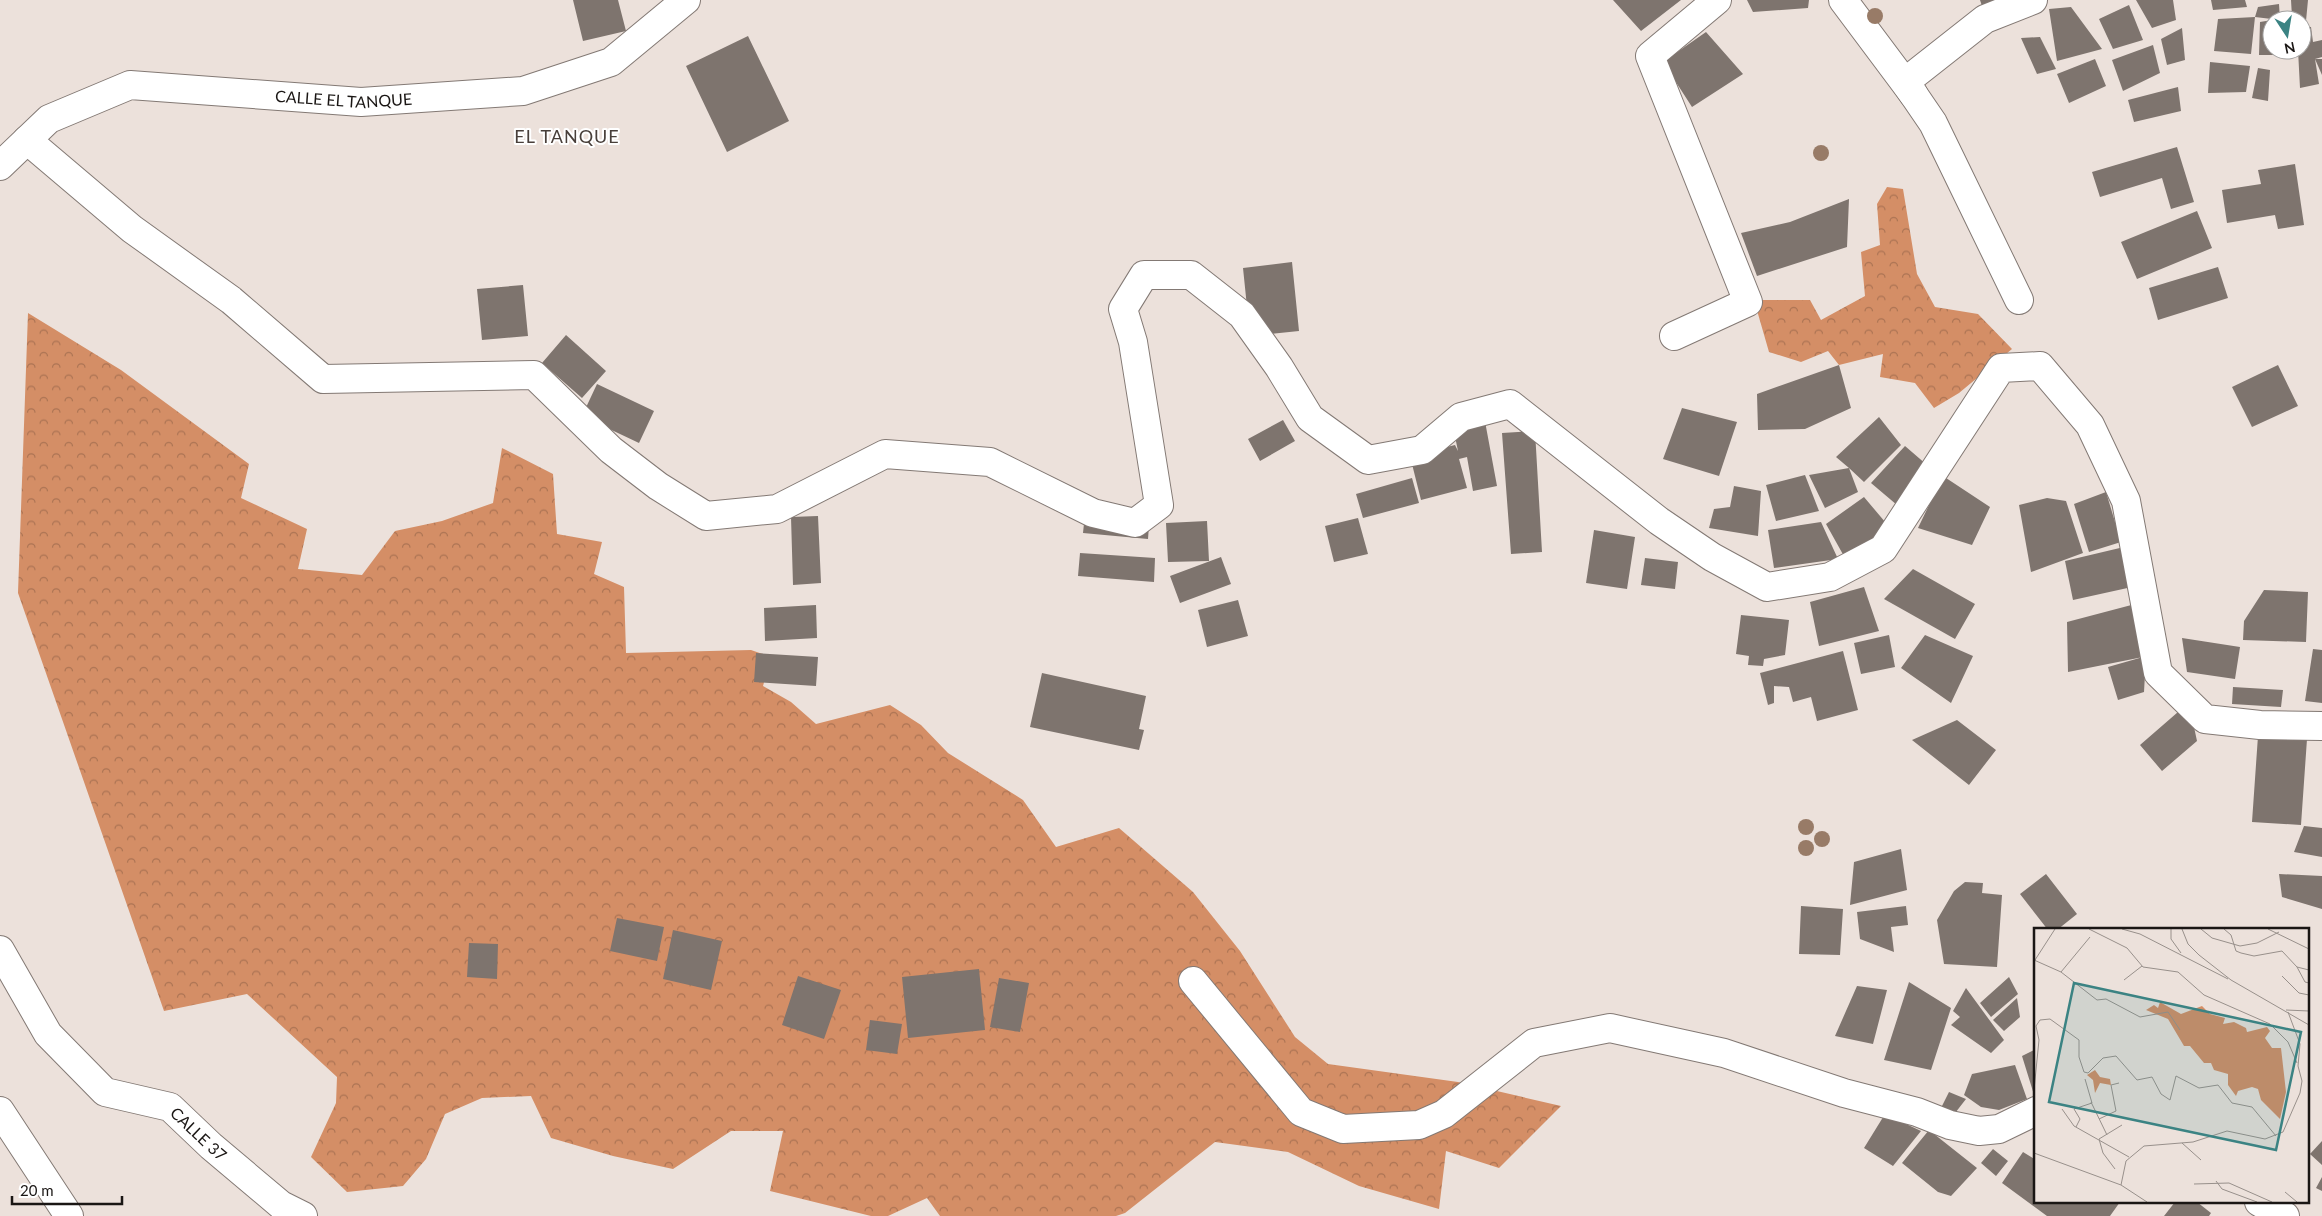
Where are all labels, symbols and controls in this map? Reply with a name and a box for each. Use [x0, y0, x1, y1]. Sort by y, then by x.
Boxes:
north arrow [2262, 10, 2312, 60]
text: N [2283, 39, 2297, 58]
street label: CALLE EL TANQUE [275, 86, 413, 111]
district label: EL TANQUE [514, 125, 620, 147]
inset map [2034, 928, 2310, 1204]
street label: CALLE 37 [167, 1103, 231, 1164]
scale bar [12, 1174, 122, 1206]
text: 20 m [20, 1181, 54, 1199]

